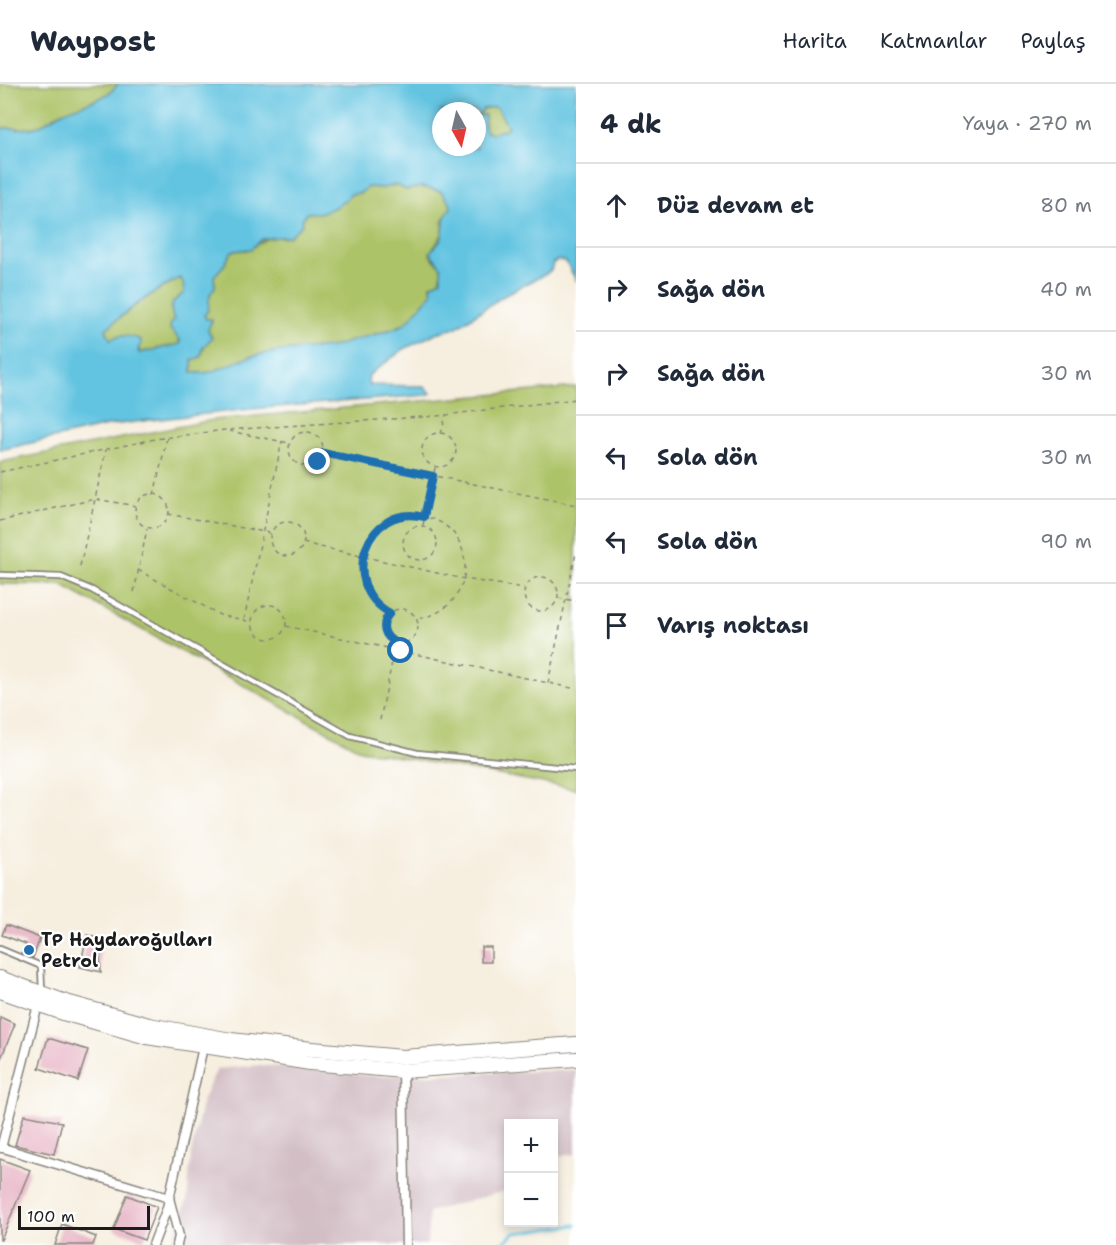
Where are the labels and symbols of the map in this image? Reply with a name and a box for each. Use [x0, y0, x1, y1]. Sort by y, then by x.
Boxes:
north arrow [432, 102, 486, 156]
route end [304, 448, 330, 474]
route start [387, 637, 413, 663]
place label: TP Haydaroğulları Petrol [41, 928, 212, 973]
marker: TP Haydaroğulları Petrol [22, 943, 36, 957]
scale bar [18, 1203, 150, 1230]

